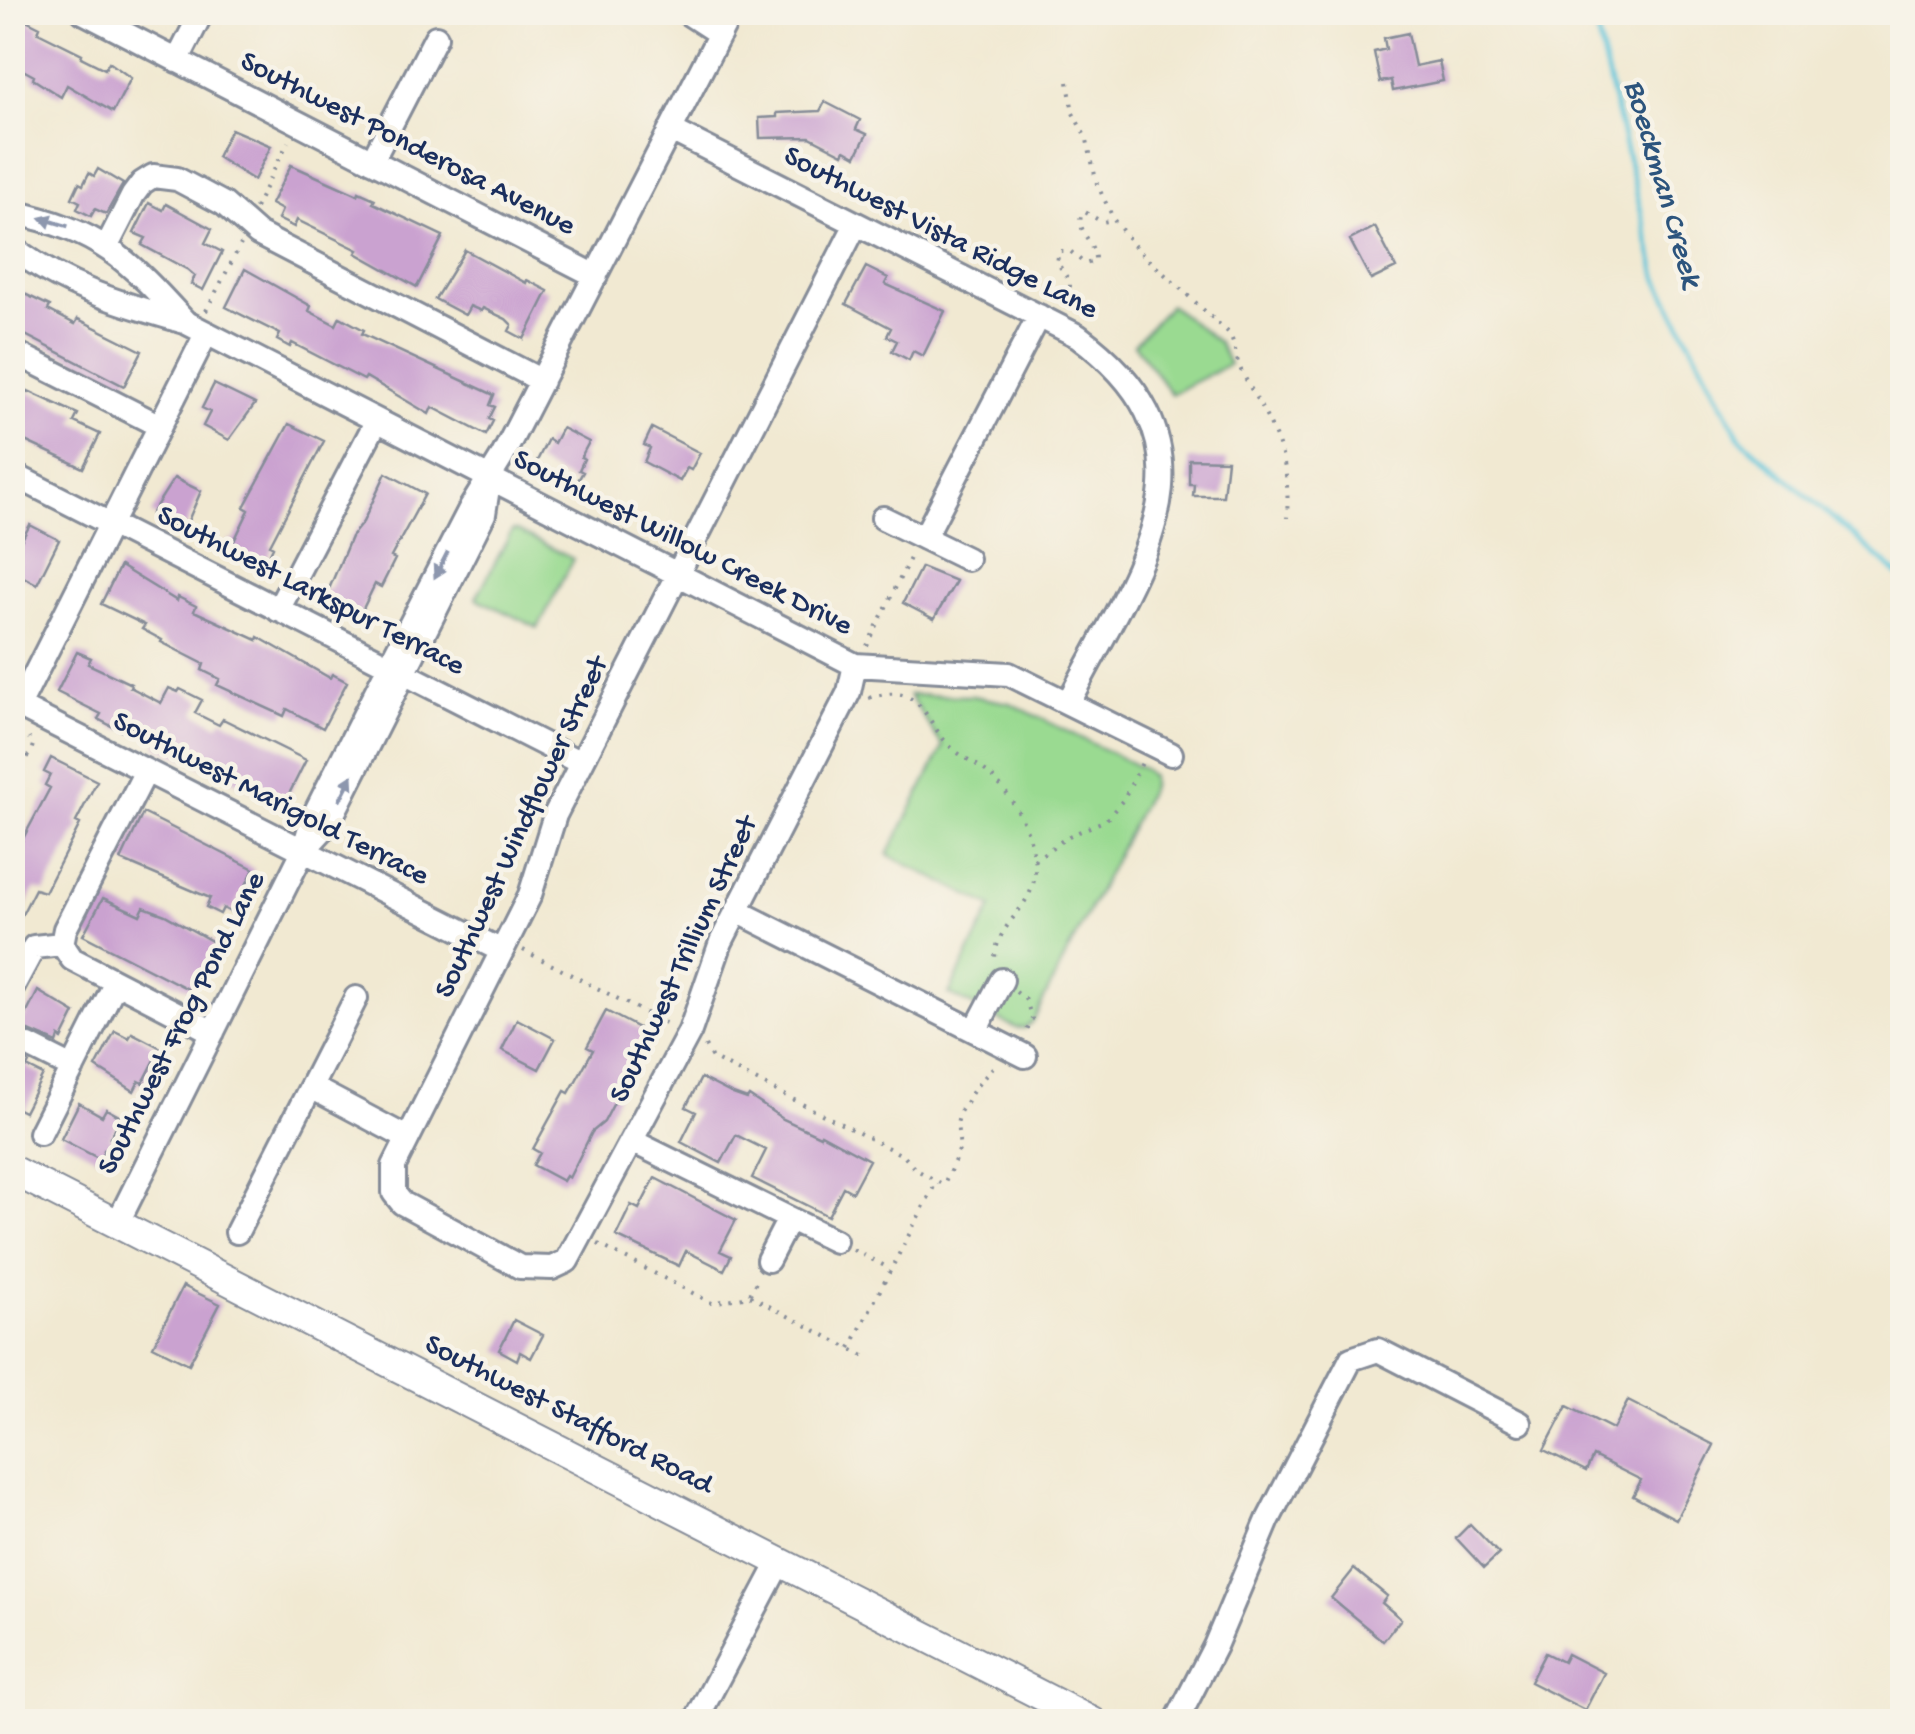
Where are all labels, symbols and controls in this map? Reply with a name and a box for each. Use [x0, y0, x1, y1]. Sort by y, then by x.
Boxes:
street label: Southwest Ponderosa Avenue [233, 45, 581, 245]
water label: Boeckman Creek [1613, 76, 1709, 295]
street label: Southwest Vista Ridge Lane [777, 139, 1103, 329]
one-way arrow [39, 214, 69, 229]
street label: Southwest Willow Creek Drive [507, 443, 858, 645]
street label: Southwest Larkspur Terrace [150, 499, 470, 685]
one-way arrow [433, 551, 450, 580]
street label: Southwest Windflower Street [428, 649, 619, 1004]
street label: Southwest Marigold Terrace [106, 705, 434, 895]
one-way arrow [337, 774, 354, 803]
street label: Southwest Trillium Street [603, 809, 768, 1109]
street label: Southwest Frog Pond Lane [91, 866, 275, 1181]
street label: Southwest Stafford Road [418, 1328, 720, 1505]

